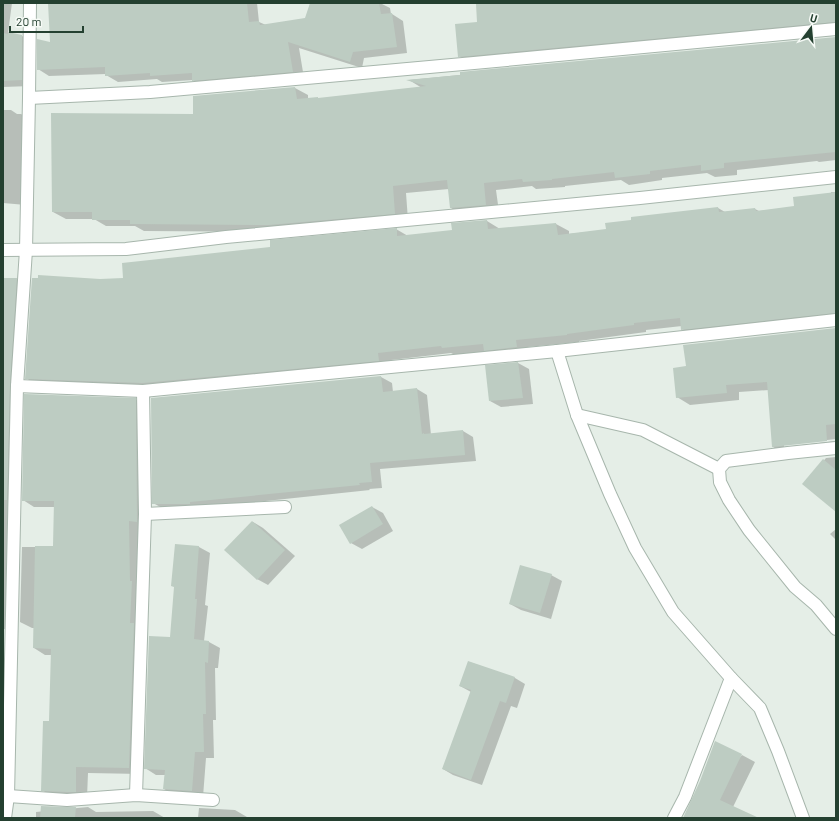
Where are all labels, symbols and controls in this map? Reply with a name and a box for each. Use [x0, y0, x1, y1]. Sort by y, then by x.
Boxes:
scale bar [10, 8, 83, 34]
north arrow [791, 8, 831, 48]
text: U [809, 11, 819, 25]
text: 20 m [16, 14, 42, 28]

